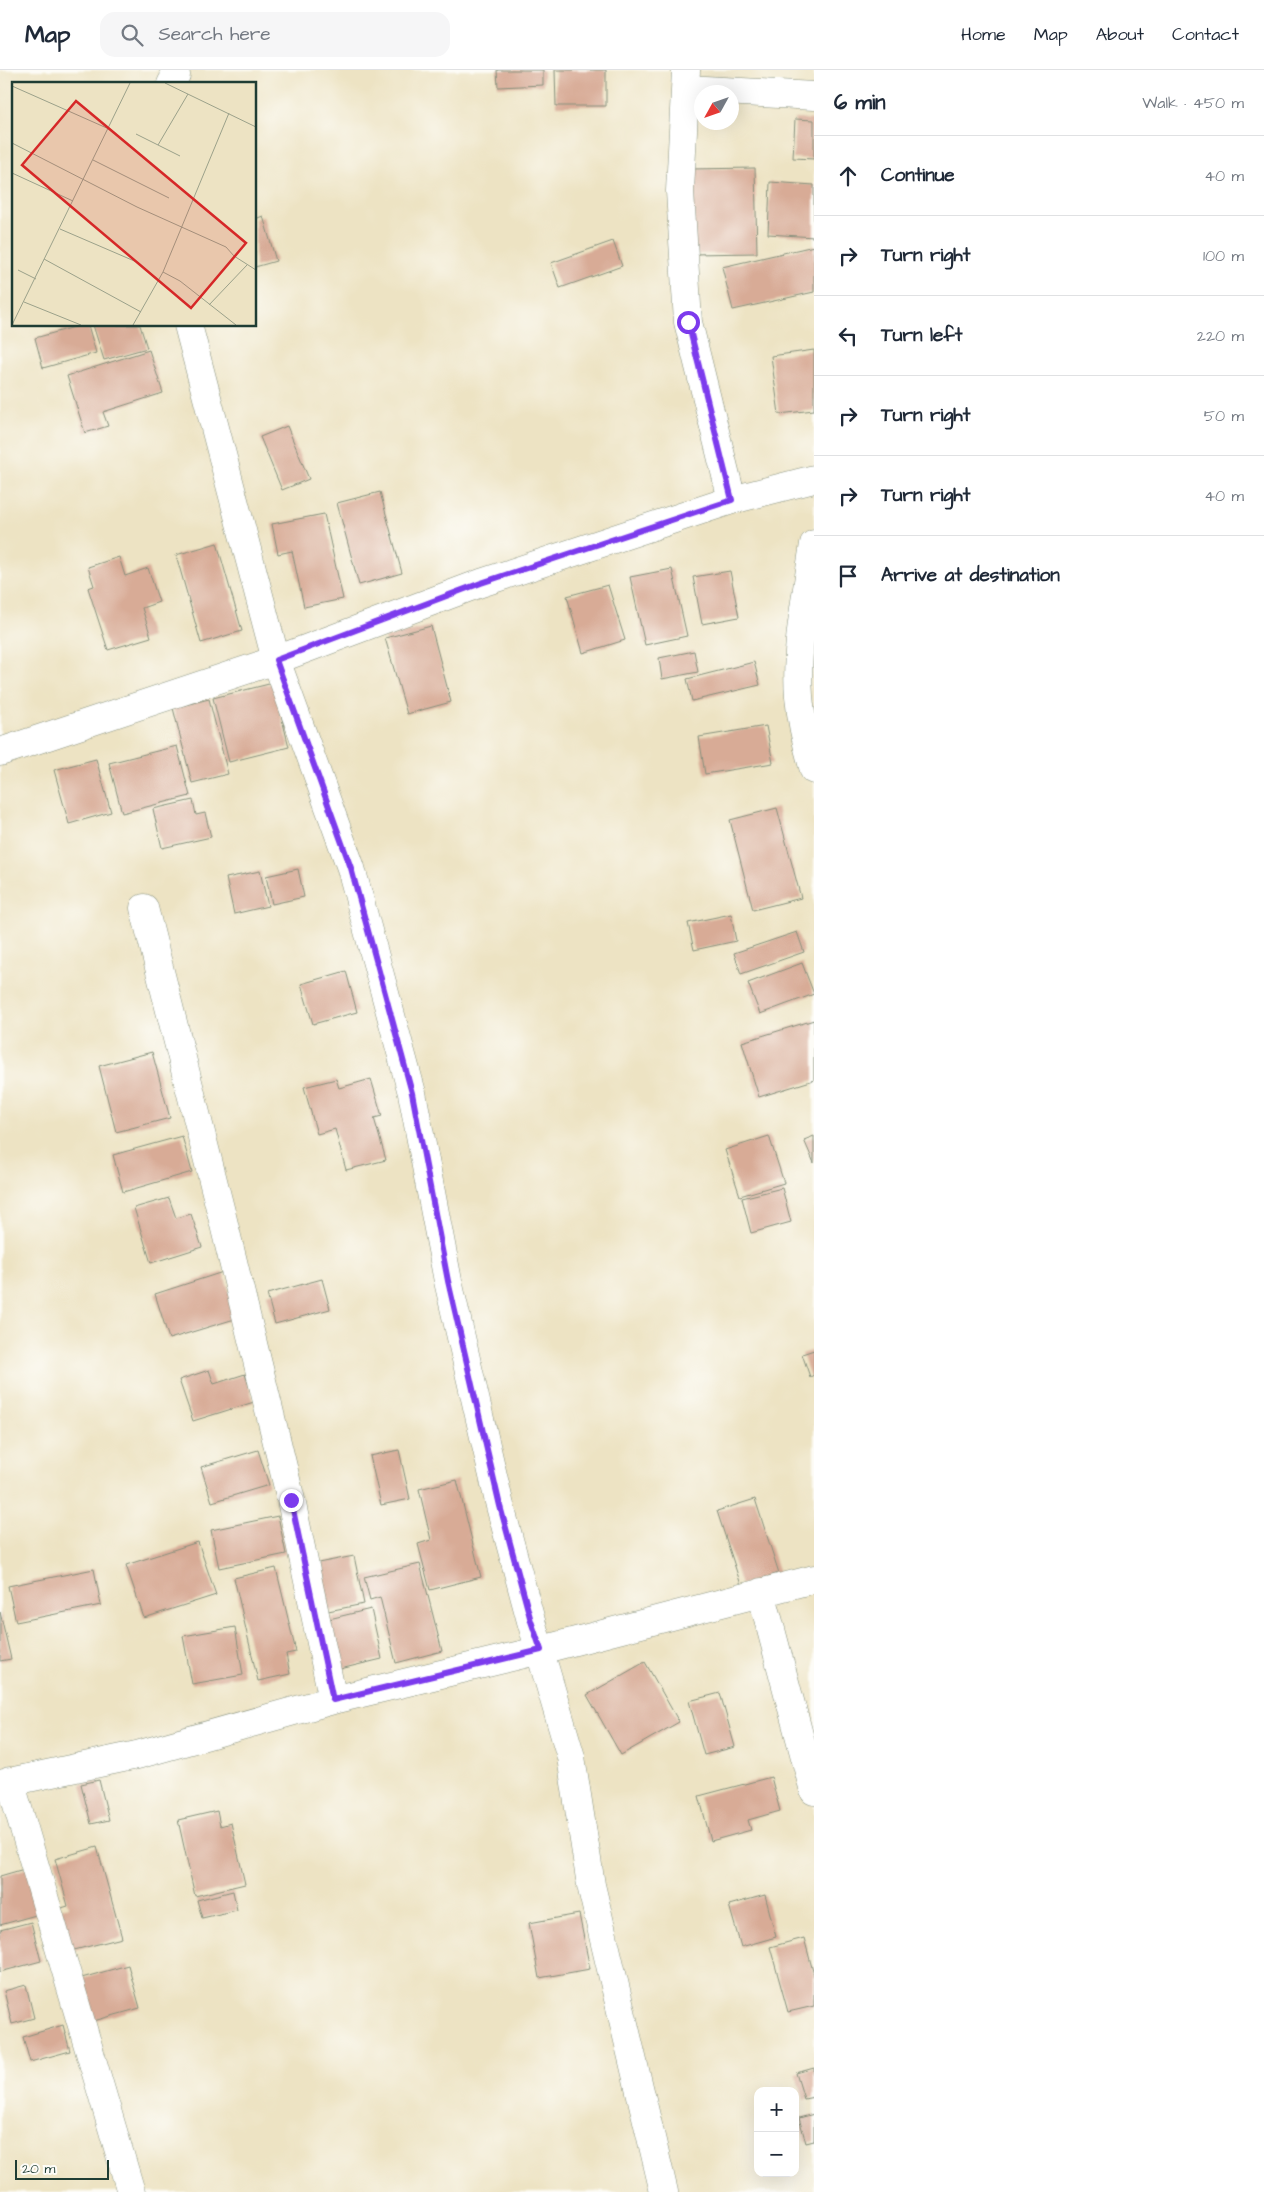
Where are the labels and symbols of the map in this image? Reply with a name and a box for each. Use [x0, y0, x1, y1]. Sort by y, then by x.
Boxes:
inset map [12, 82, 256, 326]
north arrow [694, 85, 739, 130]
route start [677, 311, 700, 334]
route end [280, 1489, 303, 1512]
scale bar [15, 2157, 109, 2180]

